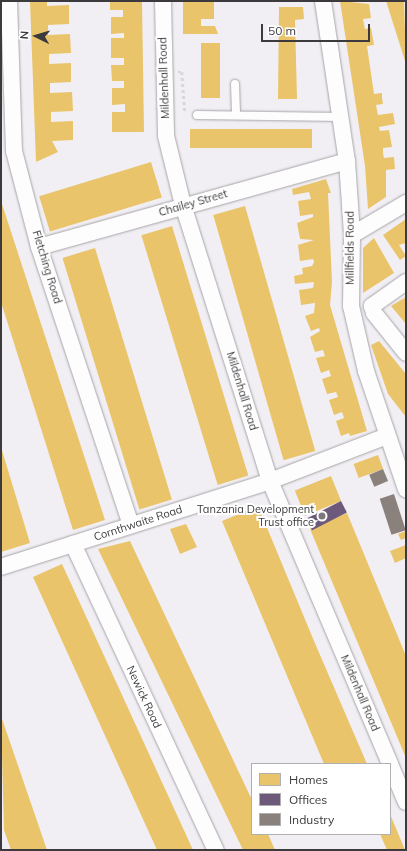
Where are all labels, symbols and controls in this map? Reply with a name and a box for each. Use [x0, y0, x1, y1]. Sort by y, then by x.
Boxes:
north arrow [16, 16, 56, 56]
scale bar [263, 16, 372, 42]
text: 50 m [268, 23, 296, 38]
text: N [17, 30, 31, 40]
street label: Mildenhall Road [156, 37, 172, 119]
street label: Chailey Street [157, 187, 229, 219]
street label: Millfields Road [343, 211, 357, 285]
street label: Fletching Road [30, 229, 64, 305]
street label: Mildenhall Road [224, 350, 260, 432]
street label: Cornthwaite Road [92, 502, 184, 544]
place label: Tanzania Development Trust office [197, 503, 314, 529]
marker: Tanzania Development Trust office [317, 511, 327, 521]
street label: Mildenhall Road [338, 653, 382, 733]
street label: Newick Road [124, 664, 164, 730]
legend [251, 763, 391, 835]
text: Homes [289, 772, 328, 787]
text: Offices [289, 792, 327, 807]
text: Industry [289, 812, 334, 827]

